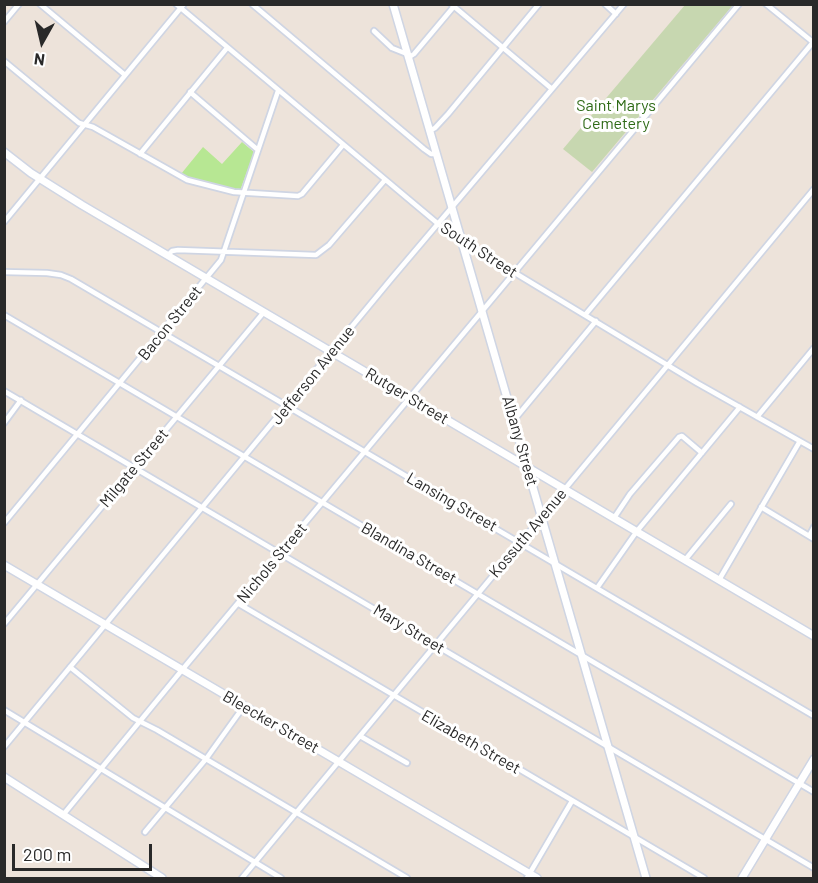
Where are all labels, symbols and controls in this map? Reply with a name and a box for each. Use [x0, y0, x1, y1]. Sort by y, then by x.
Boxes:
north arrow [12, 12, 72, 72]
text: N [33, 50, 46, 70]
park label: Saint Marys Cemetery [576, 96, 656, 134]
street label: South Street [437, 218, 521, 282]
street label: Bacon Street [134, 282, 206, 364]
street label: Jefferson Avenue [267, 322, 359, 428]
street label: Rutger Street [362, 364, 452, 428]
street label: Albany Street [498, 394, 542, 488]
street label: Milgate Street [96, 425, 172, 511]
street label: Lansing Street [403, 468, 501, 536]
street label: Kossuth Avenue [485, 485, 571, 581]
street label: Blandina Street [358, 518, 460, 588]
street label: Nichols Street [233, 519, 311, 607]
street label: Mary Street [370, 600, 448, 658]
street label: Bleecker Street [219, 687, 323, 757]
street label: Elizabeth Street [418, 706, 524, 778]
scale bar [15, 832, 154, 870]
text: 200 m [23, 843, 71, 865]

